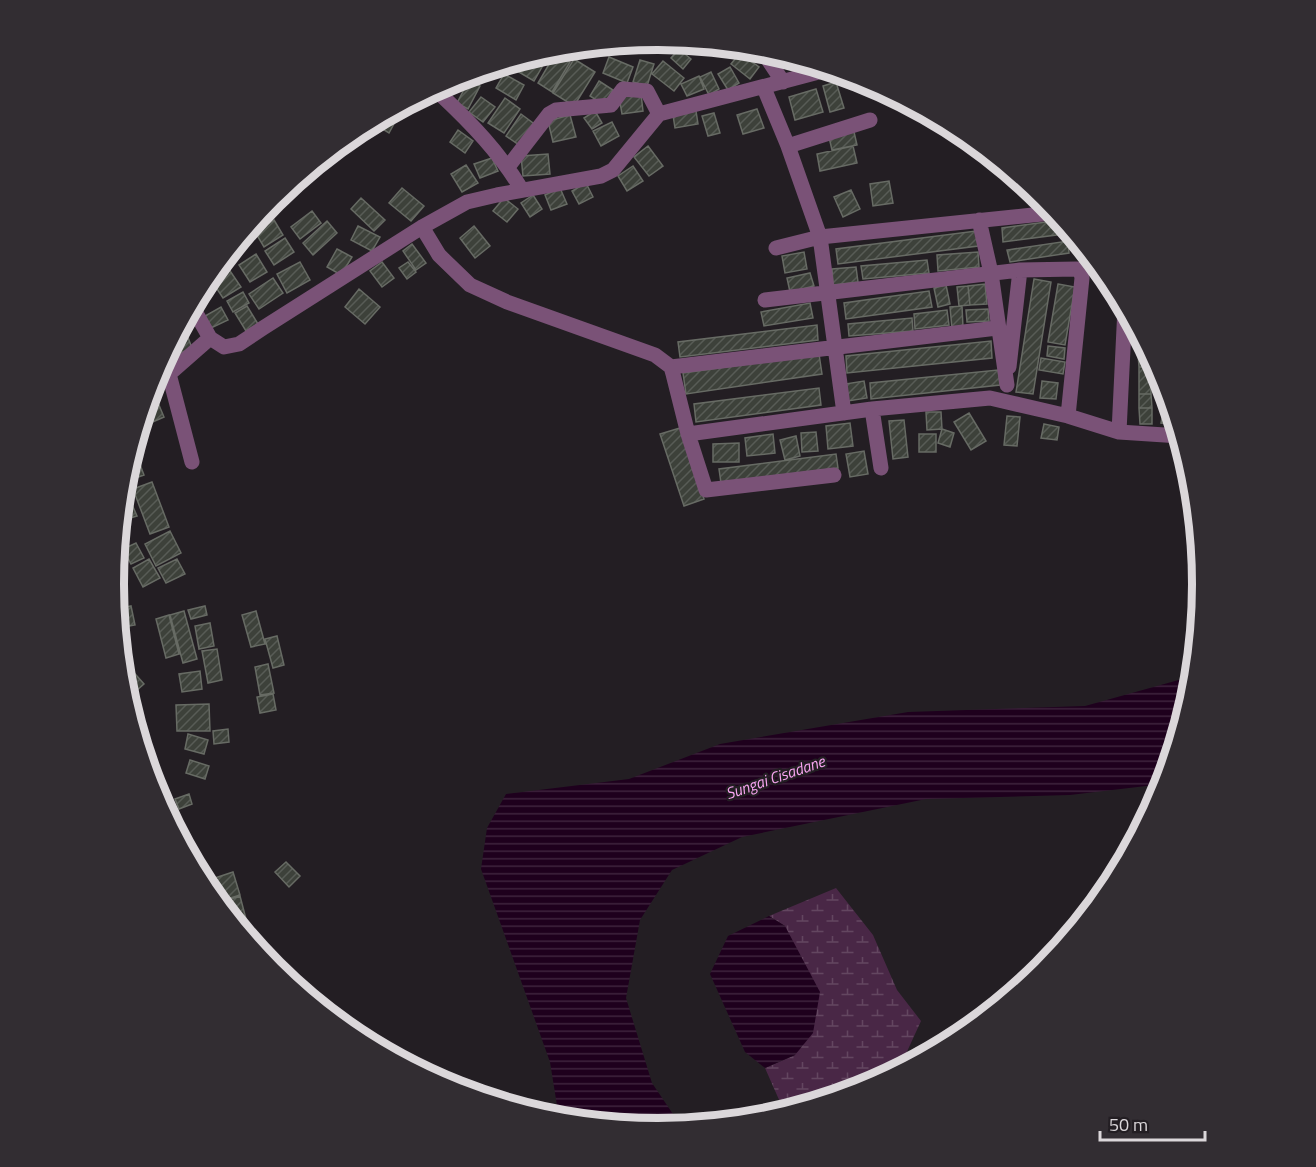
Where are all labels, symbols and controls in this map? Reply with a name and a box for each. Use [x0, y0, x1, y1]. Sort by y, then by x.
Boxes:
water label: Sungai Cisadane [722, 748, 830, 805]
scale bar [1100, 1104, 1205, 1142]
text: 50 m [1109, 1111, 1148, 1138]

